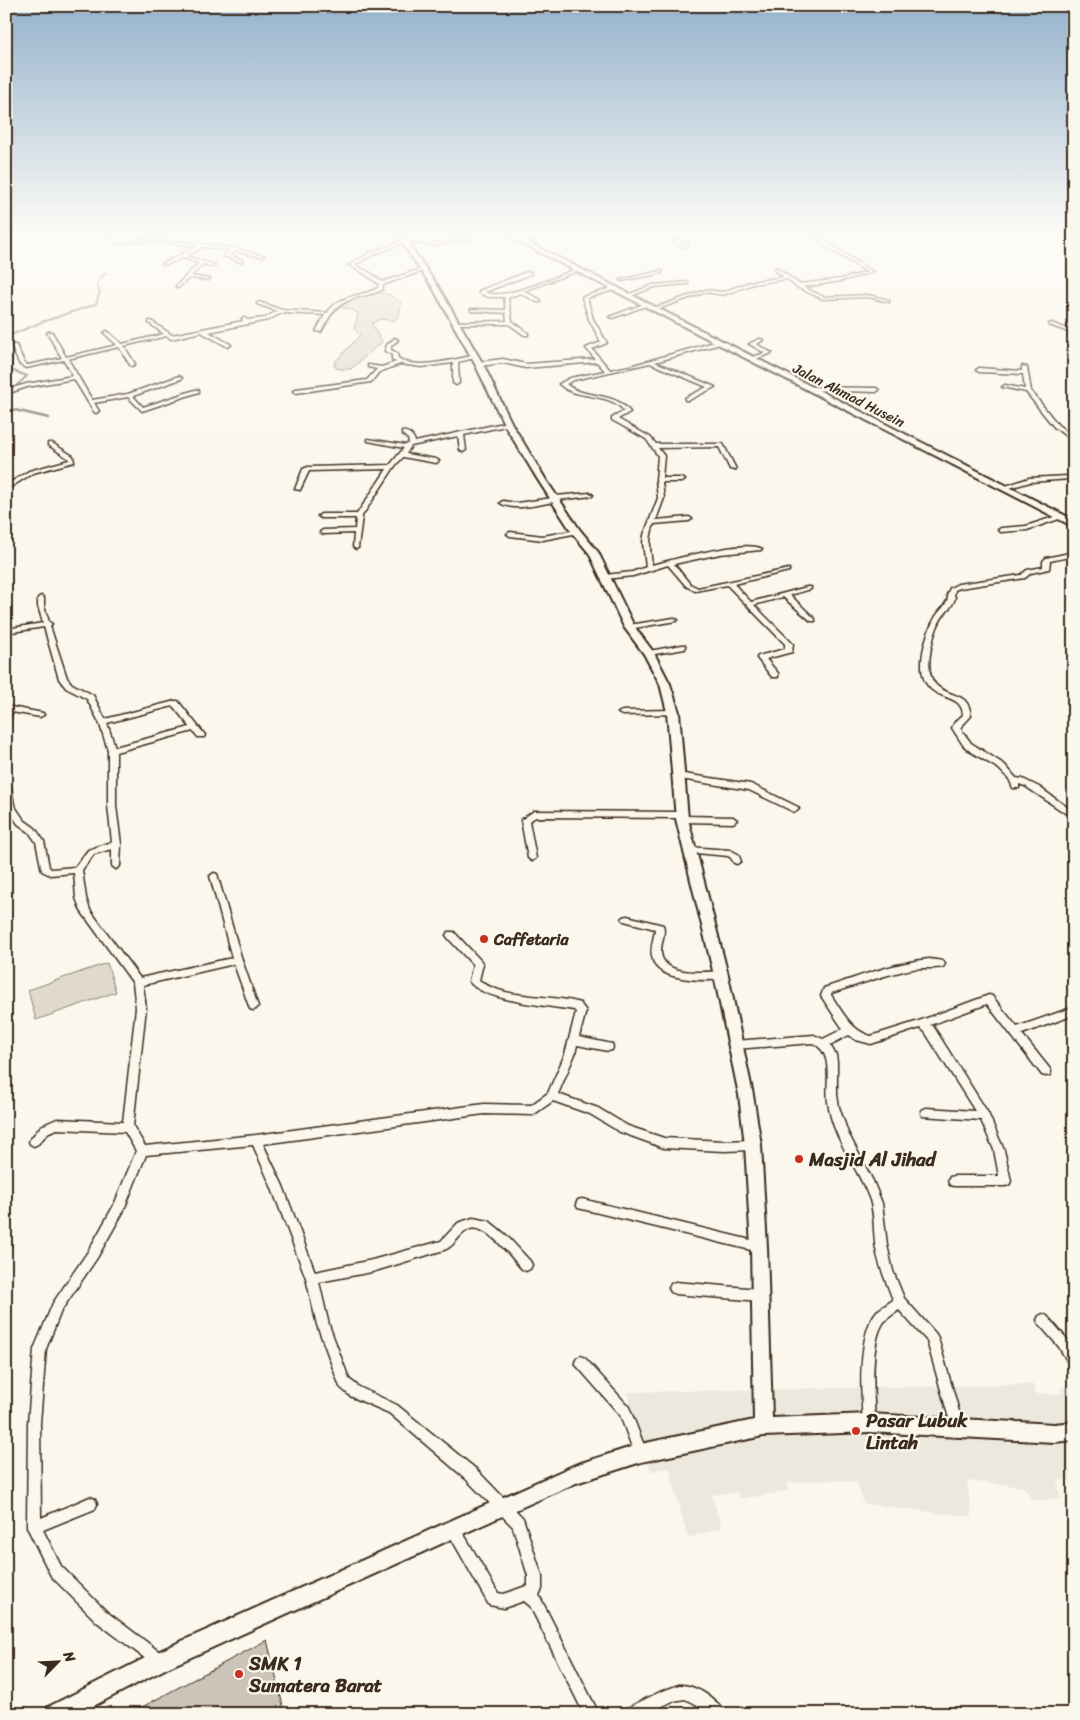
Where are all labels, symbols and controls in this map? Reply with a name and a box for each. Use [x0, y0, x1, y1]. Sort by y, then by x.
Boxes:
street label: Jalan Ahmad Husein [787, 356, 910, 435]
place label: Caffetaria [493, 925, 569, 954]
marker: Caffetaria [478, 933, 490, 945]
place label: Masjid Al Jihad [808, 1143, 938, 1176]
marker: Masjid Al Jihad [793, 1153, 805, 1165]
place label: Pasar Lubuk Lintah [866, 1404, 968, 1459]
marker: Pasar Lubuk Lintah [850, 1425, 862, 1437]
north arrow [32, 1638, 82, 1688]
text: N [56, 1646, 83, 1667]
place label: SMK 1 Sumatera Barat [248, 1647, 383, 1702]
marker: SMK 1 Sumatera Barat [233, 1668, 245, 1680]

